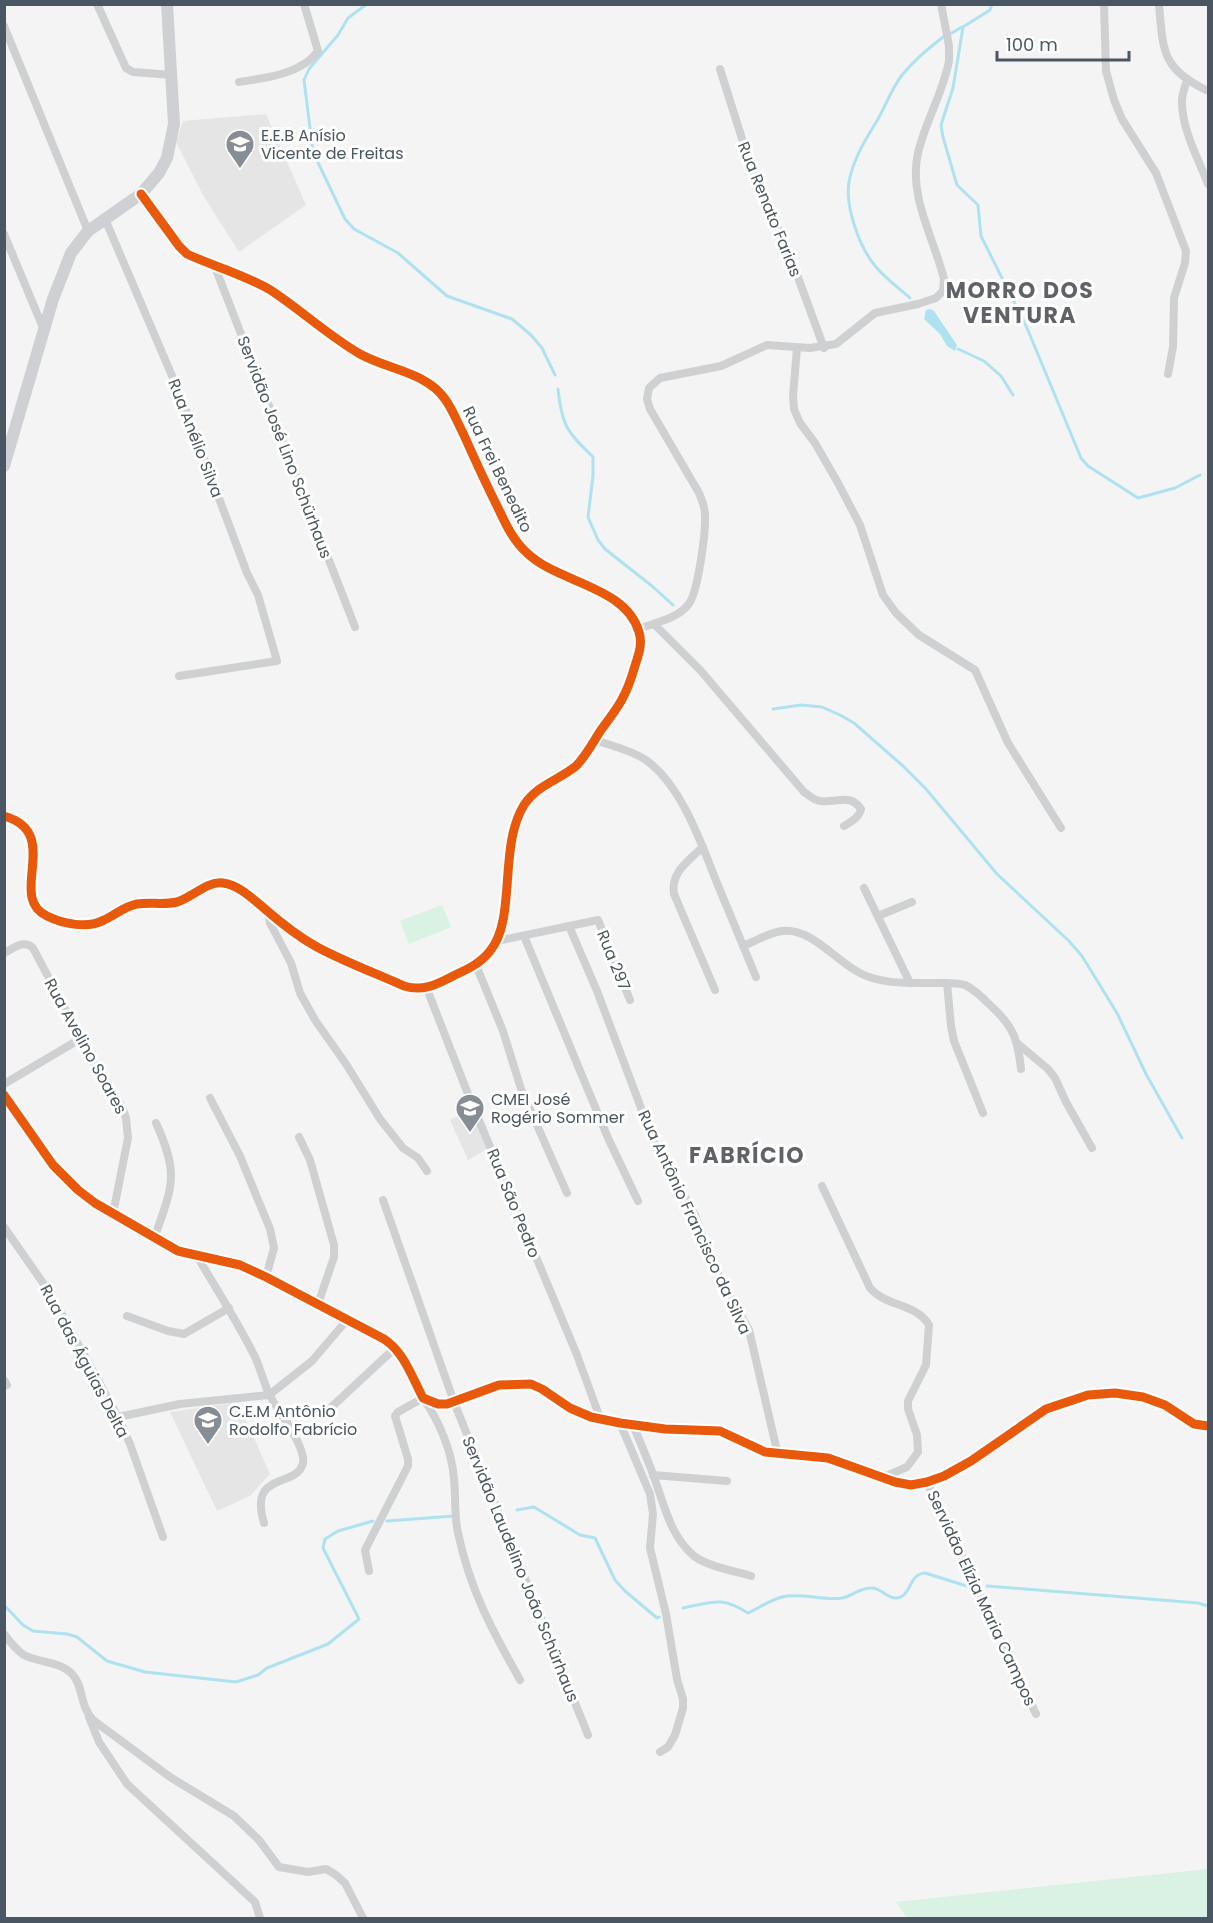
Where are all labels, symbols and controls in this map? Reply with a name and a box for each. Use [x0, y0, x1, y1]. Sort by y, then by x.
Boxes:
scale bar [997, 24, 1129, 62]
text: 100 m [1006, 32, 1058, 57]
place label: E.E.B Anísio Vicente de Freitas [261, 124, 404, 165]
school or university icon: E.E.B Anísio Vicente de Freitas [224, 128, 256, 170]
street label: Rua Renato Farias [732, 138, 807, 280]
district label: MORRO DOS VENTURA [946, 275, 1094, 331]
street label: Servidão José Lino Schürhaus [231, 333, 338, 562]
street label: Rua Anélio Silva [162, 375, 229, 501]
street label: Rua Frei Benedito [457, 402, 538, 536]
street label: Rua 297 [591, 927, 636, 994]
street label: Rua Avelino Soares [39, 974, 132, 1118]
place label: CMEI José Rogério Sommer [491, 1088, 625, 1129]
school or university icon: CMEI José Rogério Sommer [454, 1092, 486, 1134]
street label: Rua Antônio Francisco da Silva [632, 1106, 757, 1338]
district label: FABRÍCIO [689, 1140, 805, 1171]
street label: Rua São Pedro [481, 1145, 546, 1261]
street label: Rua das Águias Delta [34, 1281, 135, 1442]
place label: C.E.M Antônio Rodolfo Fabrício [229, 1400, 357, 1441]
school or university icon: C.E.M Antônio Rodolfo Fabrício [192, 1404, 224, 1446]
street label: Servidão Laudelino João Schürhaus [457, 1433, 585, 1706]
street label: Servidão Elízia Maria Campos [921, 1487, 1042, 1710]

